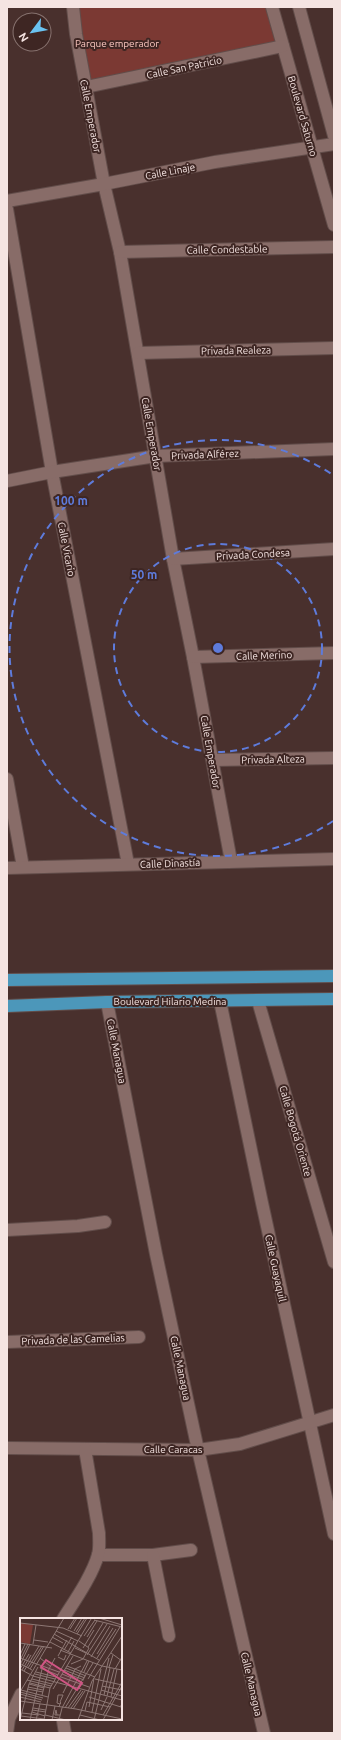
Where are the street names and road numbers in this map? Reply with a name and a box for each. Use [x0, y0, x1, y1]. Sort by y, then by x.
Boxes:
street label: Calle San Patricio [145, 54, 223, 81]
street label: Boulevard Saturno [286, 75, 319, 158]
street label: Calle Emperador [78, 79, 103, 154]
street label: Calle Linaje [144, 161, 196, 182]
street label: Calle Condestable [187, 243, 267, 256]
street label: Privada Realeza [201, 344, 271, 357]
street label: Calle Emperador [140, 397, 163, 472]
street label: Privada Alférez [171, 448, 239, 461]
street label: Calle Vicario [56, 521, 77, 577]
street label: Privada Condesa [216, 547, 290, 562]
street label: Calle Merino [236, 649, 292, 662]
street label: Calle Emperador [199, 715, 222, 790]
street label: Privada Alteza [241, 753, 305, 766]
street label: Calle Dinastía [140, 857, 200, 870]
street label: Boulevard Hilario Medina [114, 996, 226, 1007]
street label: Calle Managua [105, 1018, 128, 1084]
street label: Calle Bogotá Oriente [277, 1084, 314, 1178]
street label: Calle Guayaquil [263, 1234, 288, 1303]
street label: Privada de las Camelias [21, 1332, 125, 1347]
street label: Calle Managua [168, 1335, 193, 1401]
street label: Calle Caracas [144, 1444, 202, 1455]
street label: Calle Managua [239, 1651, 264, 1717]

